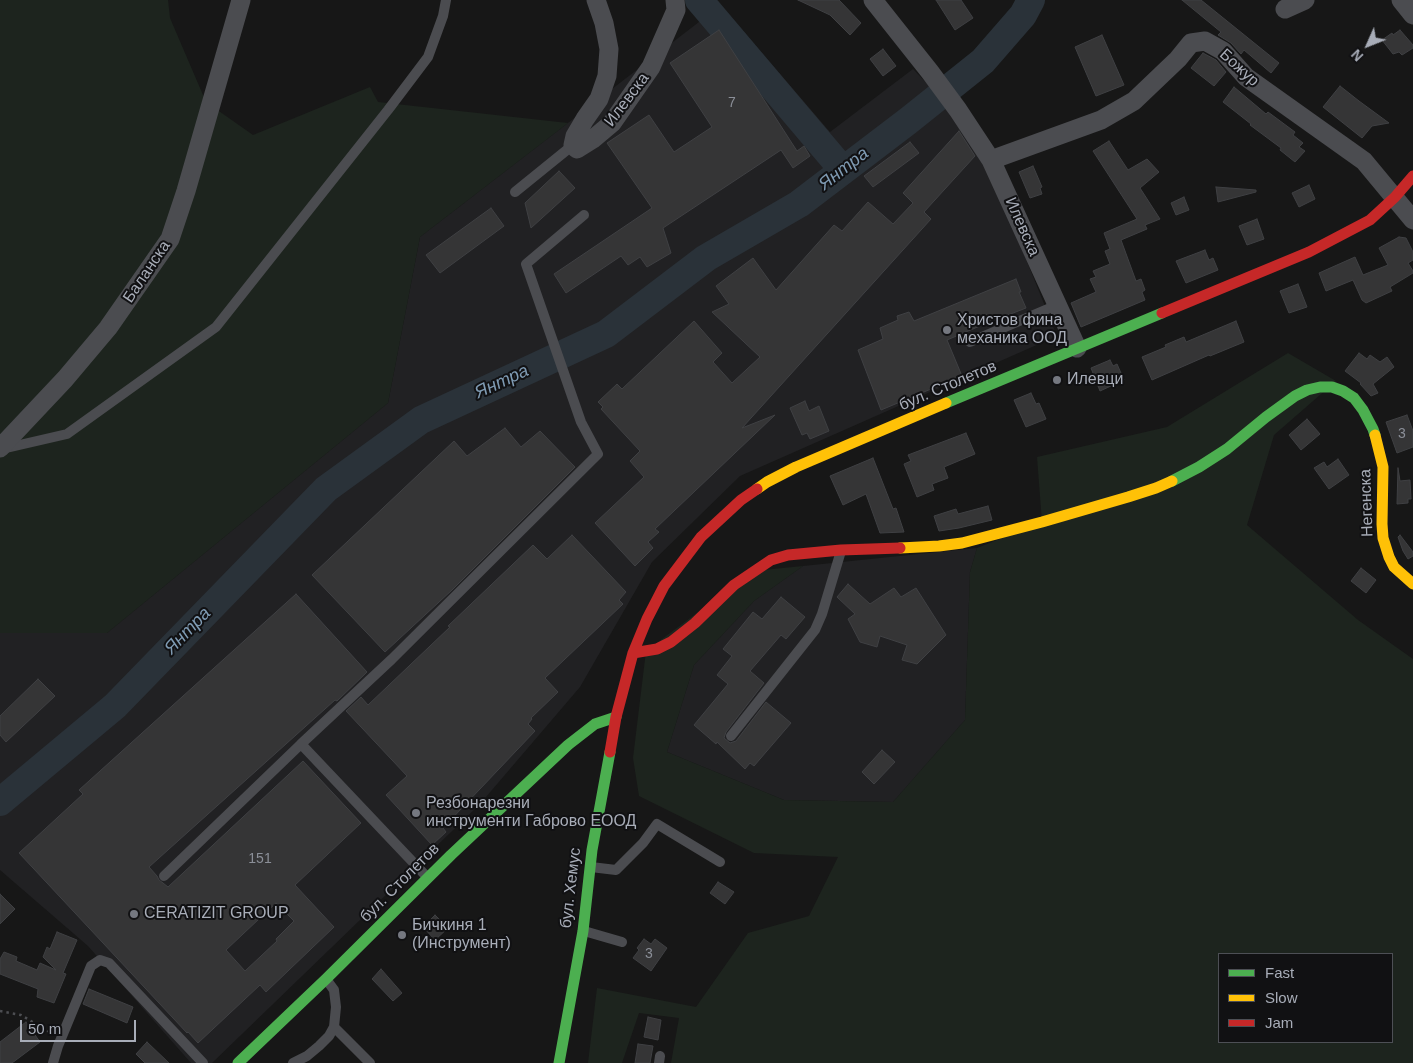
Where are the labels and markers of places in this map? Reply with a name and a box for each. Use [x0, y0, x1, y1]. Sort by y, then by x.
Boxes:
place label: Христов фина механика ООД [957, 311, 1067, 349]
marker: Христов фина механика ООД [941, 324, 953, 336]
place label: Илевци [1067, 370, 1123, 390]
marker: Илевци [1051, 374, 1063, 386]
place label: Резбонарезни инструменти Габрово ЕООД [426, 794, 636, 832]
marker: Резбонарезни инструменти Габрово ЕООД [410, 807, 422, 819]
place label: CERATIZIT GROUP [144, 904, 289, 924]
marker: CERATIZIT GROUP [128, 908, 140, 920]
place label: Бичкиня 1 (Инструмент) [412, 916, 511, 954]
marker: Бичкиня 1 (Инструмент) [396, 929, 408, 941]

